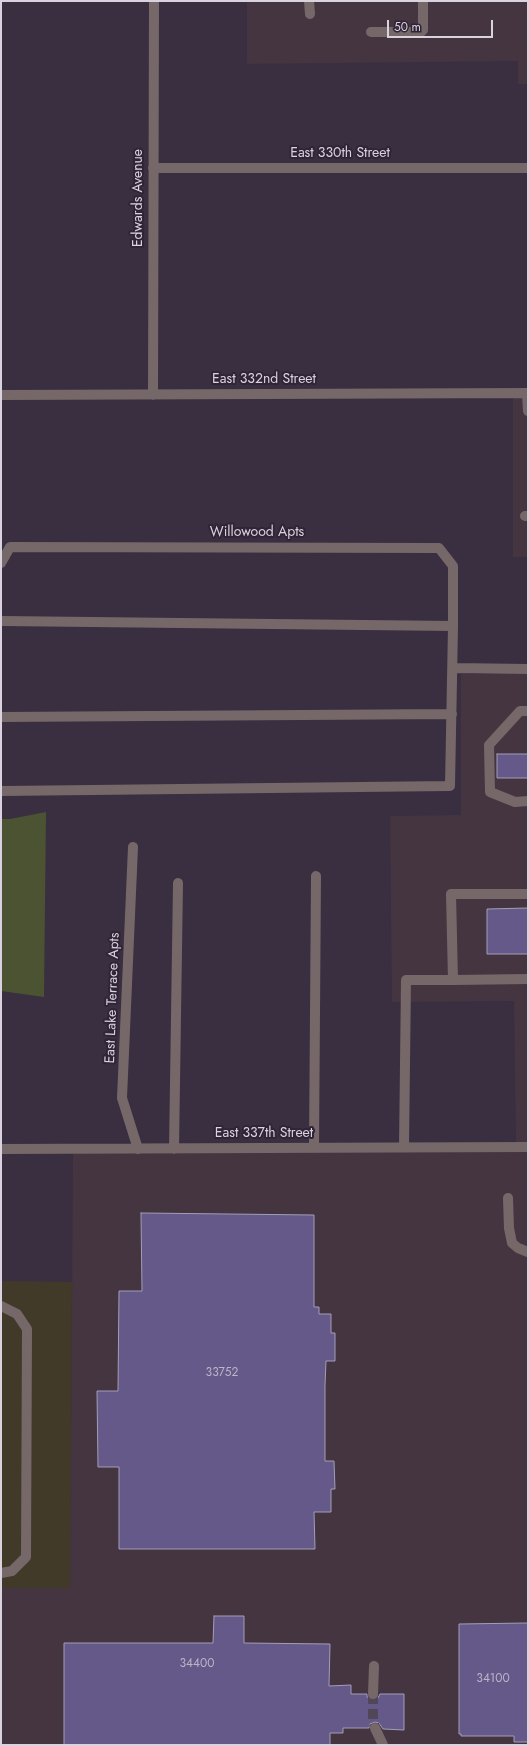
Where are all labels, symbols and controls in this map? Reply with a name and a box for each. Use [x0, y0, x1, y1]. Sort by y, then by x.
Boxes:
scale bar [389, 12, 495, 38]
text: 50 m [394, 18, 421, 36]
street label: East 330th Street [290, 146, 390, 162]
street label: Edwards Avenue [131, 149, 147, 247]
street label: East 332nd Street [212, 372, 316, 388]
street label: Willowood Apts [210, 525, 304, 541]
street label: East Lake Terrace Apts [102, 932, 124, 1064]
street label: East 337th Street [215, 1126, 313, 1142]
house number: 33752 [206, 1366, 238, 1380]
house number: 34400 [180, 1657, 214, 1671]
house number: 34100 [476, 1672, 510, 1686]

